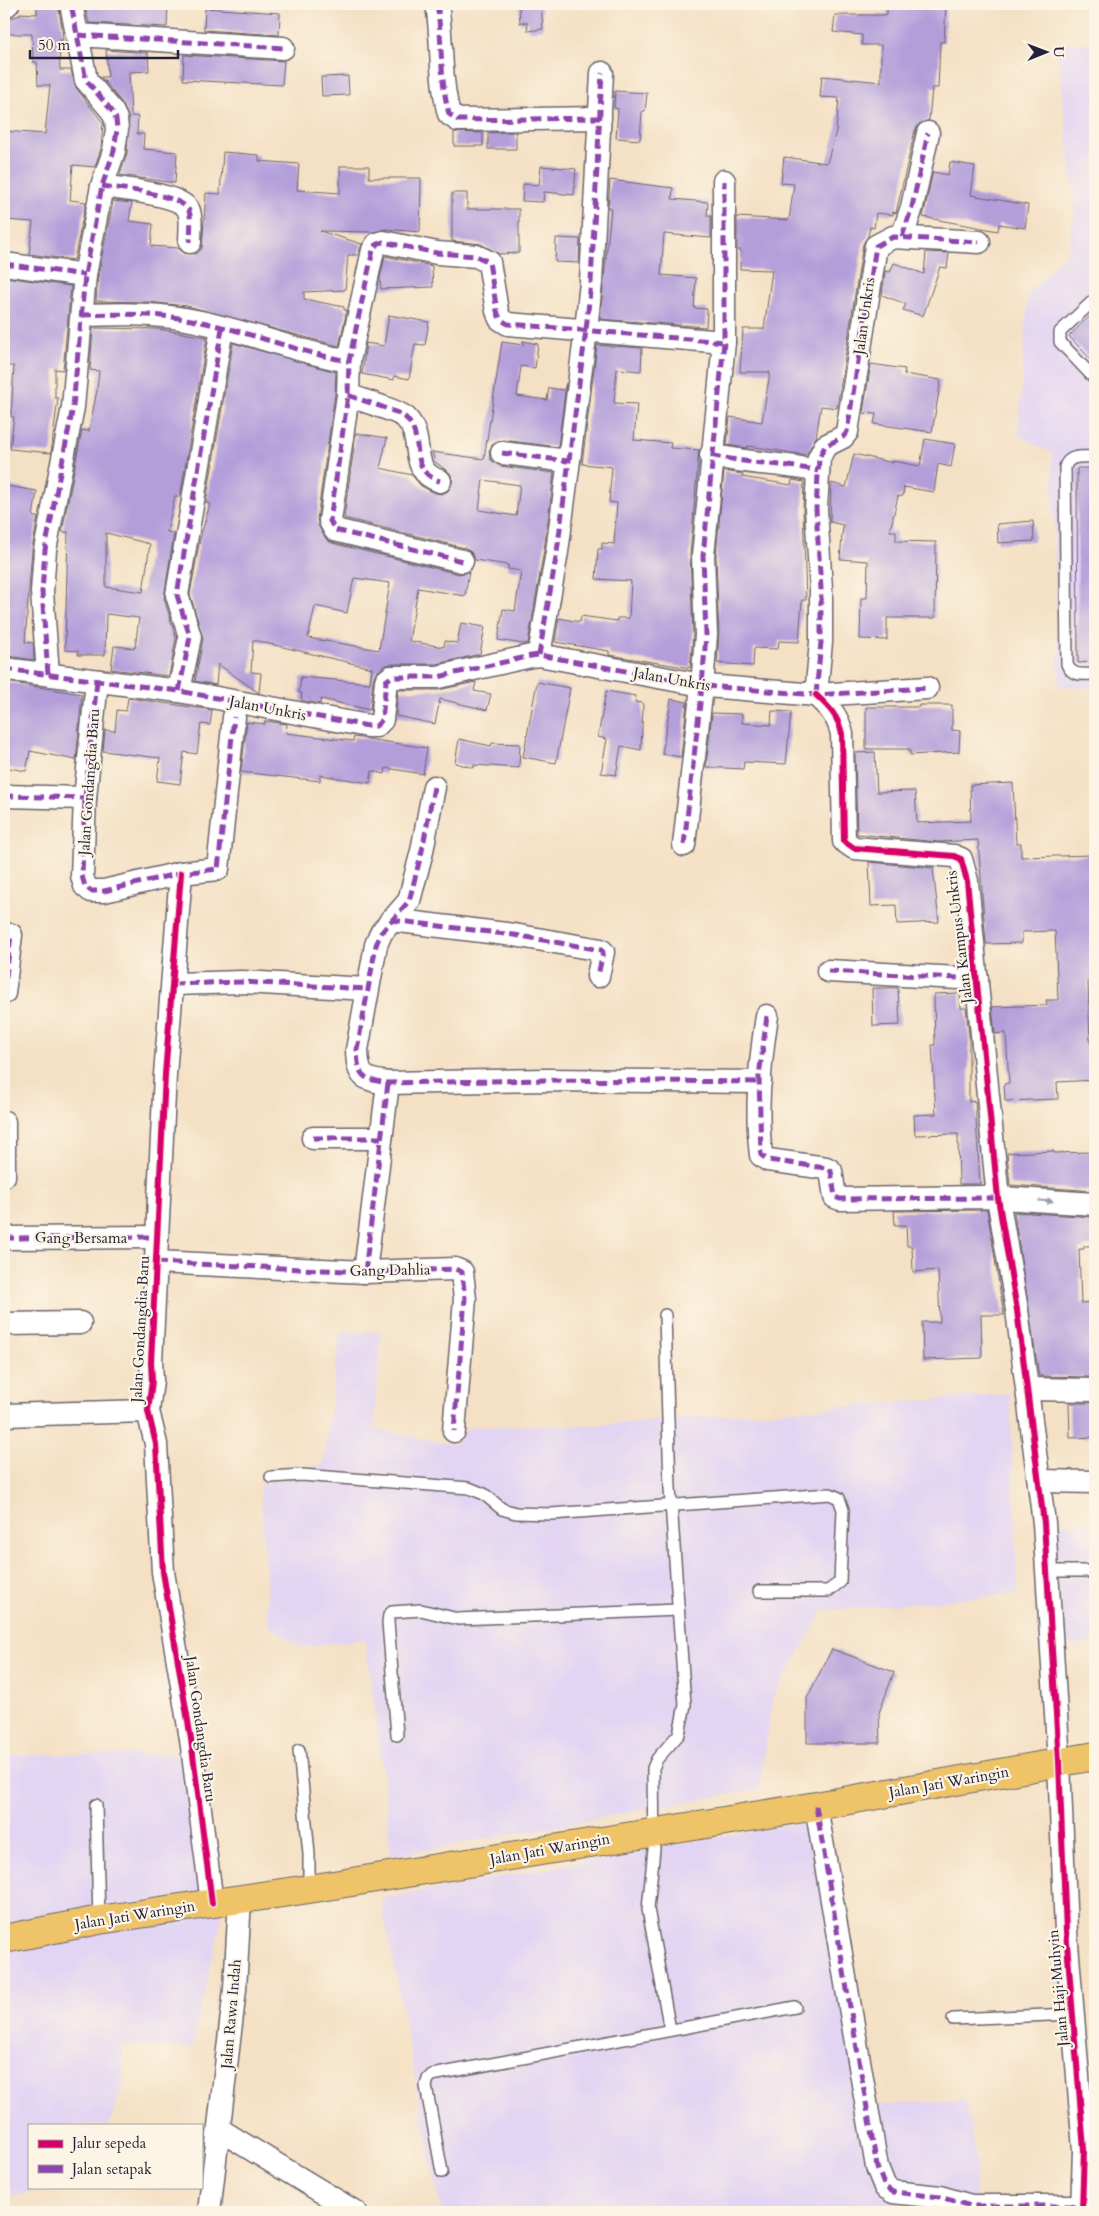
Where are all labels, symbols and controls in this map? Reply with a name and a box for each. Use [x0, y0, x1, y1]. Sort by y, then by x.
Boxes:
scale bar [30, 28, 178, 60]
north arrow [1022, 28, 1072, 78]
text: 50 m [38, 35, 70, 55]
text: U [1049, 46, 1068, 58]
street label: Jalan Unkris [848, 276, 879, 358]
street label: Jalan Unkris [630, 662, 712, 696]
street label: Jalan Unkris [226, 690, 308, 725]
street label: Jalan Gondangdia Baru [74, 708, 104, 858]
street label: Jalan Kampus Unkris [941, 870, 977, 1006]
one-way arrow [1039, 1198, 1055, 1206]
street label: Gang Bersama [35, 1228, 128, 1248]
street label: Jalan Gondangdia Baru [126, 1255, 154, 1405]
street label: Gang Dahlia [349, 1259, 431, 1281]
street label: Jalan Gondangdia Baru [181, 1653, 221, 1803]
street label: Jalan Jati Waringin [886, 1762, 1011, 1803]
street label: Jalan Jati Waringin [487, 1829, 612, 1870]
street label: Jalan Jati Waringin [72, 1896, 197, 1935]
street label: Jalan Haji Muhyin [1043, 1928, 1073, 2049]
street label: Jalan Rawa Indah [216, 1957, 246, 2072]
legend [28, 2124, 202, 2188]
text: Jalur sepeda [70, 2133, 147, 2153]
text: Jalan setapak [70, 2159, 152, 2179]

